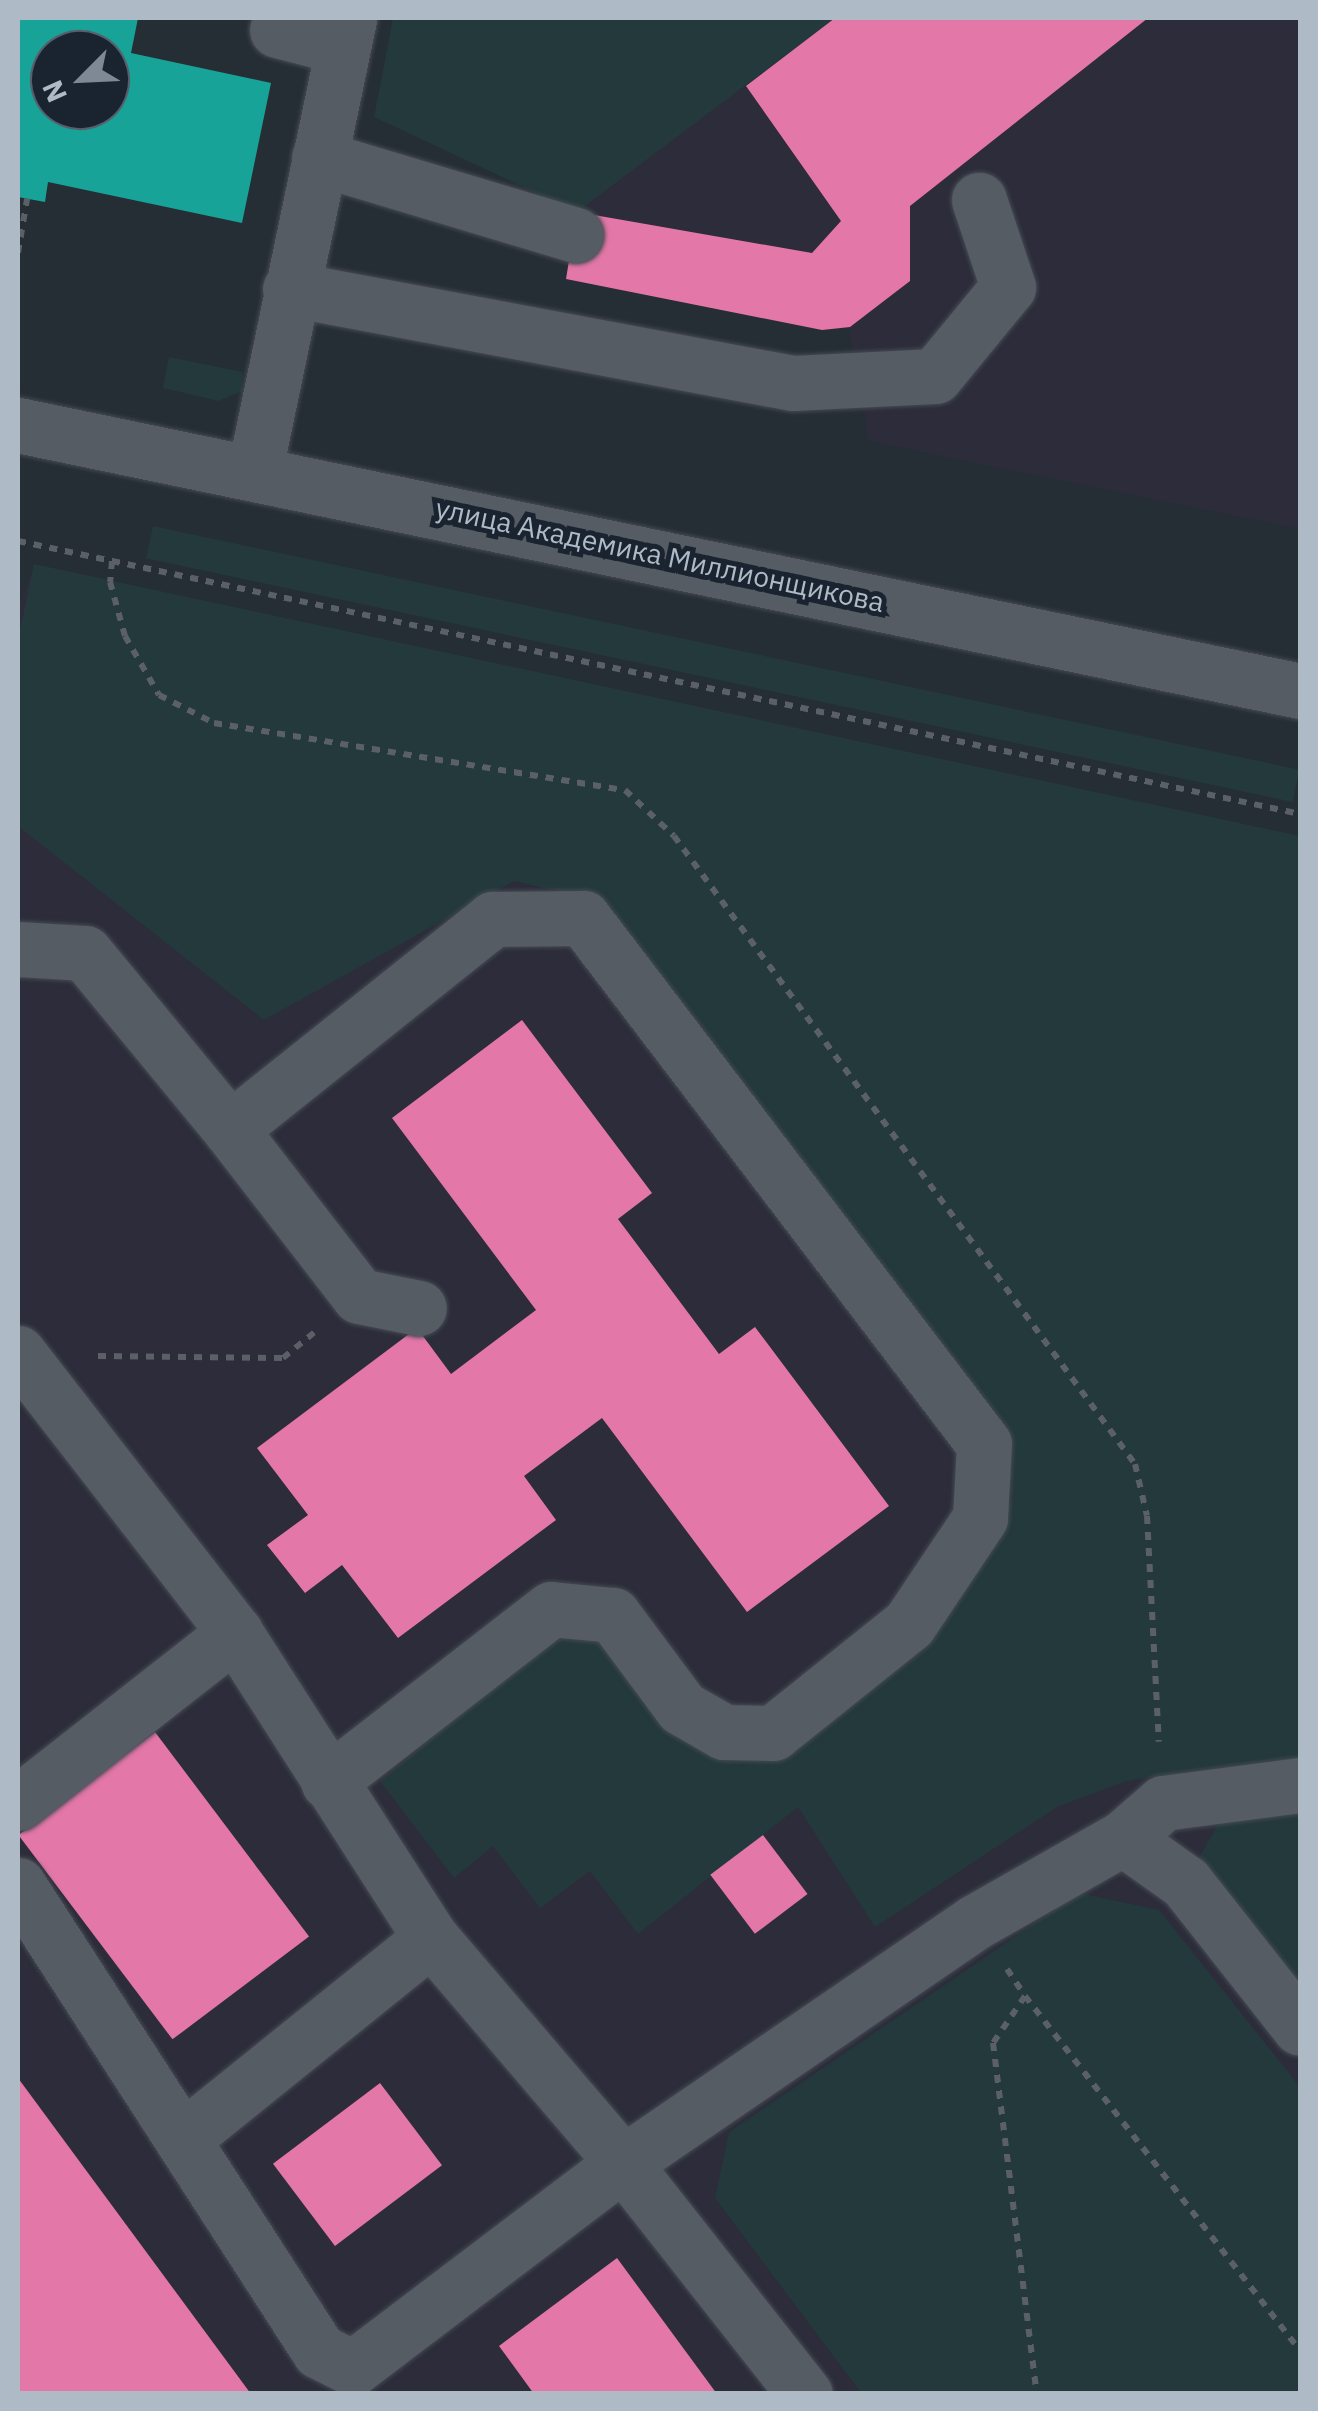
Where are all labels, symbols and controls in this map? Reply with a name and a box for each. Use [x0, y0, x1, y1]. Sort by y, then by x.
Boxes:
north arrow [30, 30, 130, 130]
text: N [33, 75, 75, 108]
street label: улица Академика Миллионщикова [433, 491, 887, 619]

